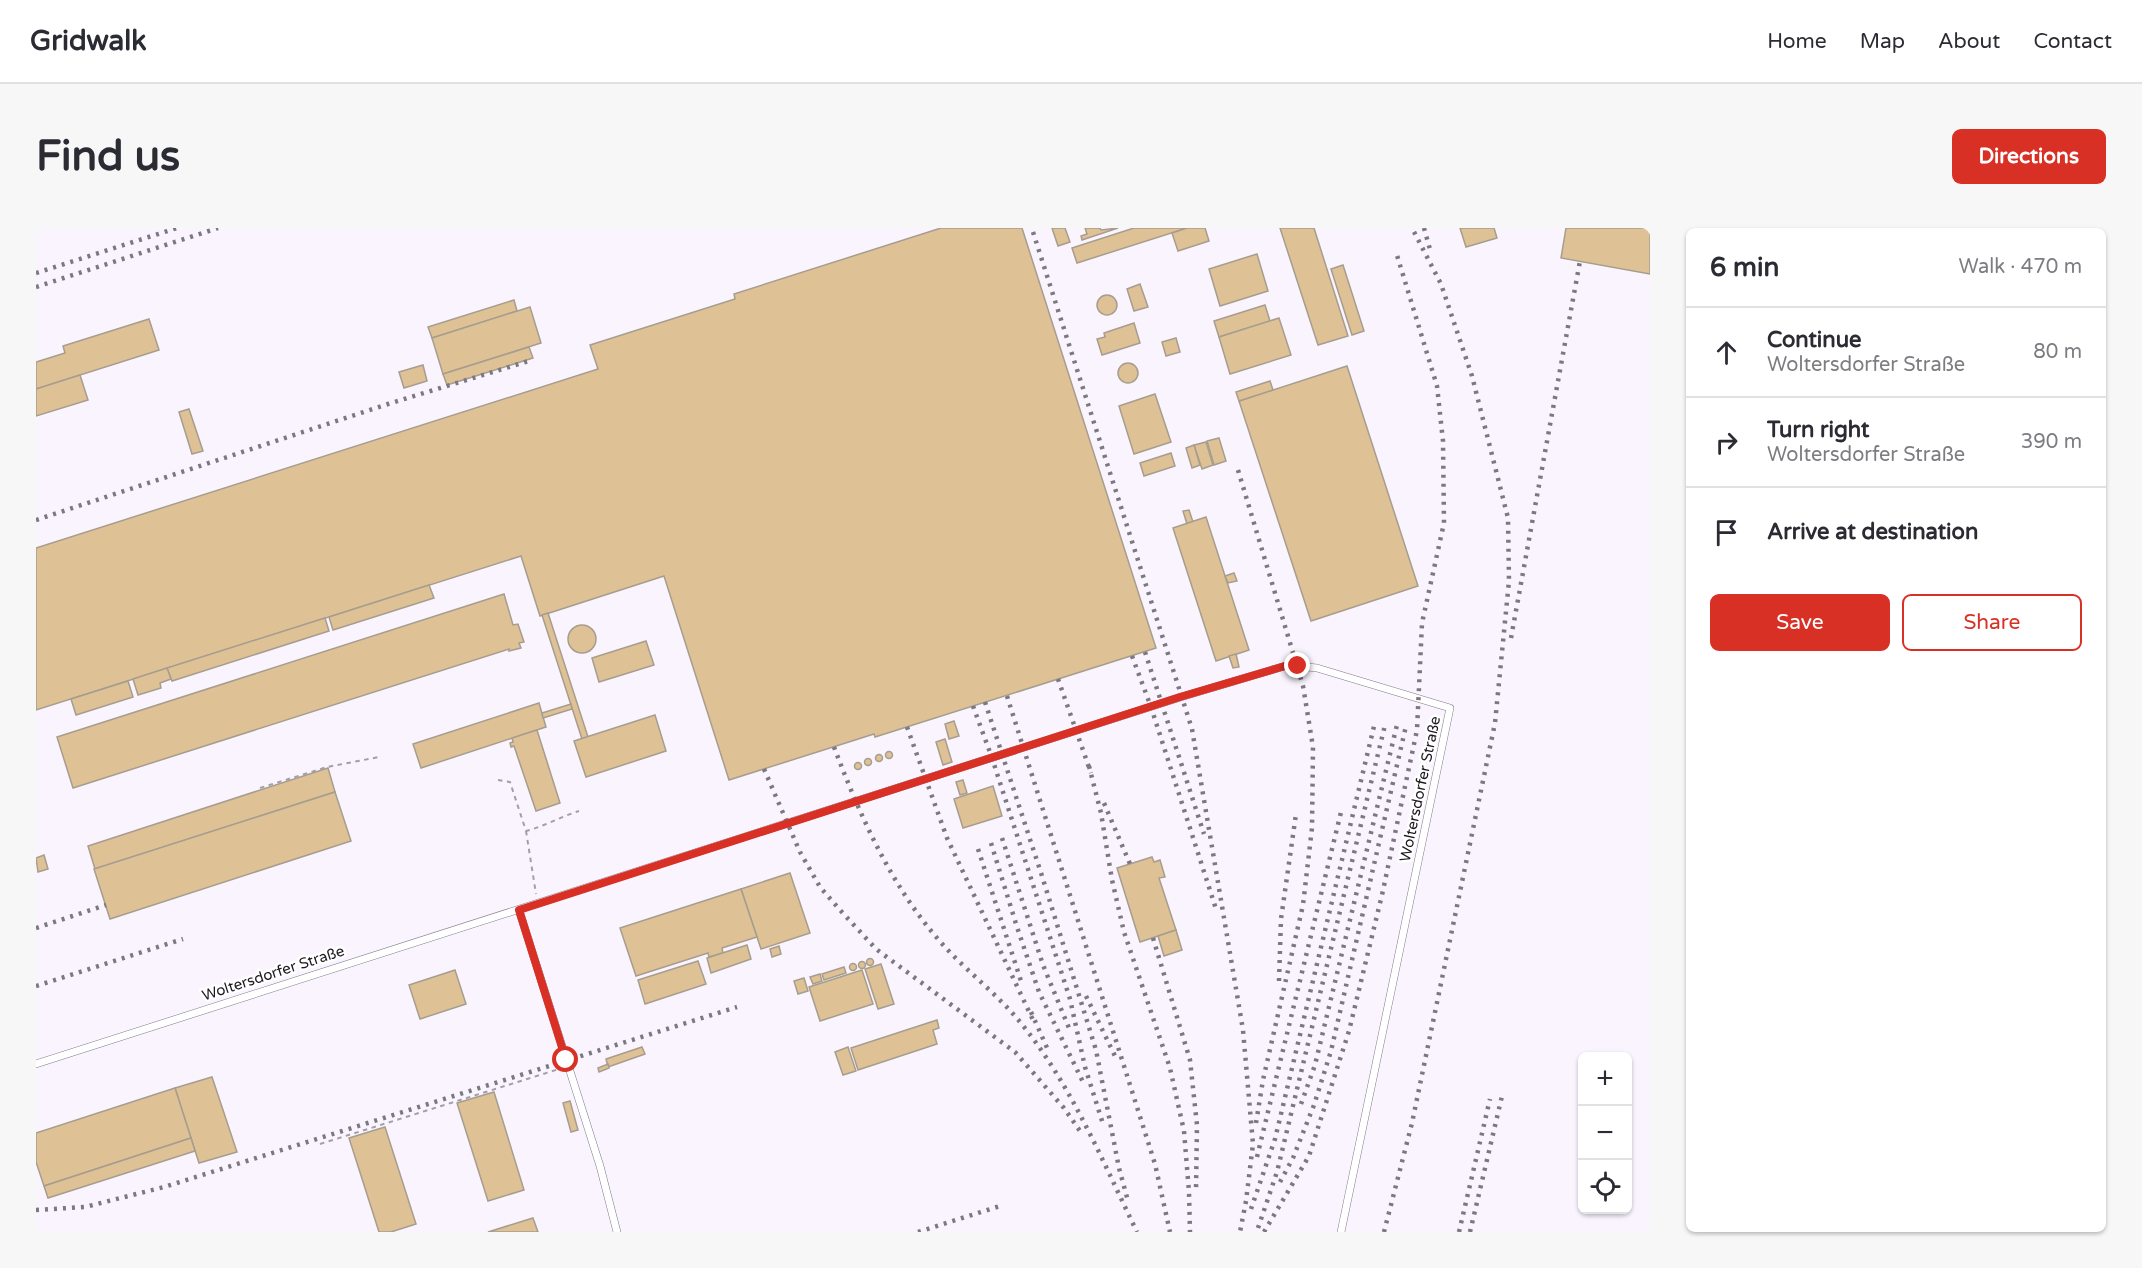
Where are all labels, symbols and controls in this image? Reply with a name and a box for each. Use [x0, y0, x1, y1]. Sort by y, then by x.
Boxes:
text: Gridwalk [30, 24, 147, 58]
text: Home [1767, 29, 1827, 54]
text: Map [1860, 29, 1905, 54]
text: About [1938, 29, 2000, 54]
text: Contact [2033, 29, 2112, 54]
button: Directions [1952, 129, 2106, 184]
text: Find us [36, 131, 180, 182]
text: 6 min [1710, 252, 1779, 283]
text: Walk · 470 m [1959, 255, 2082, 279]
text: Continue [1767, 327, 1862, 353]
icon: ahead [1710, 336, 1743, 369]
text: 80 m [2033, 340, 2082, 364]
text: Woltersdorfer Straße [1767, 353, 1965, 377]
text: Turn right [1767, 417, 1869, 443]
icon: right [1710, 426, 1743, 459]
text: 390 m [2021, 430, 2082, 454]
text: Woltersdorfer Straße [1767, 443, 1965, 467]
icon: arrive [1710, 516, 1743, 549]
text: Arrive at destination [1767, 519, 1978, 545]
button: Save [1710, 594, 1890, 651]
button: Share [1902, 594, 2082, 651]
route end [1284, 652, 1310, 678]
street label: Woltersdorfer Straße [1396, 714, 1444, 864]
street label: Woltersdorfer Straße [200, 941, 346, 1005]
route start [552, 1046, 578, 1072]
map controls [1578, 1052, 1632, 1214]
button: + [1578, 1052, 1632, 1106]
button: − [1578, 1106, 1632, 1160]
button: locate [1578, 1160, 1632, 1214]

